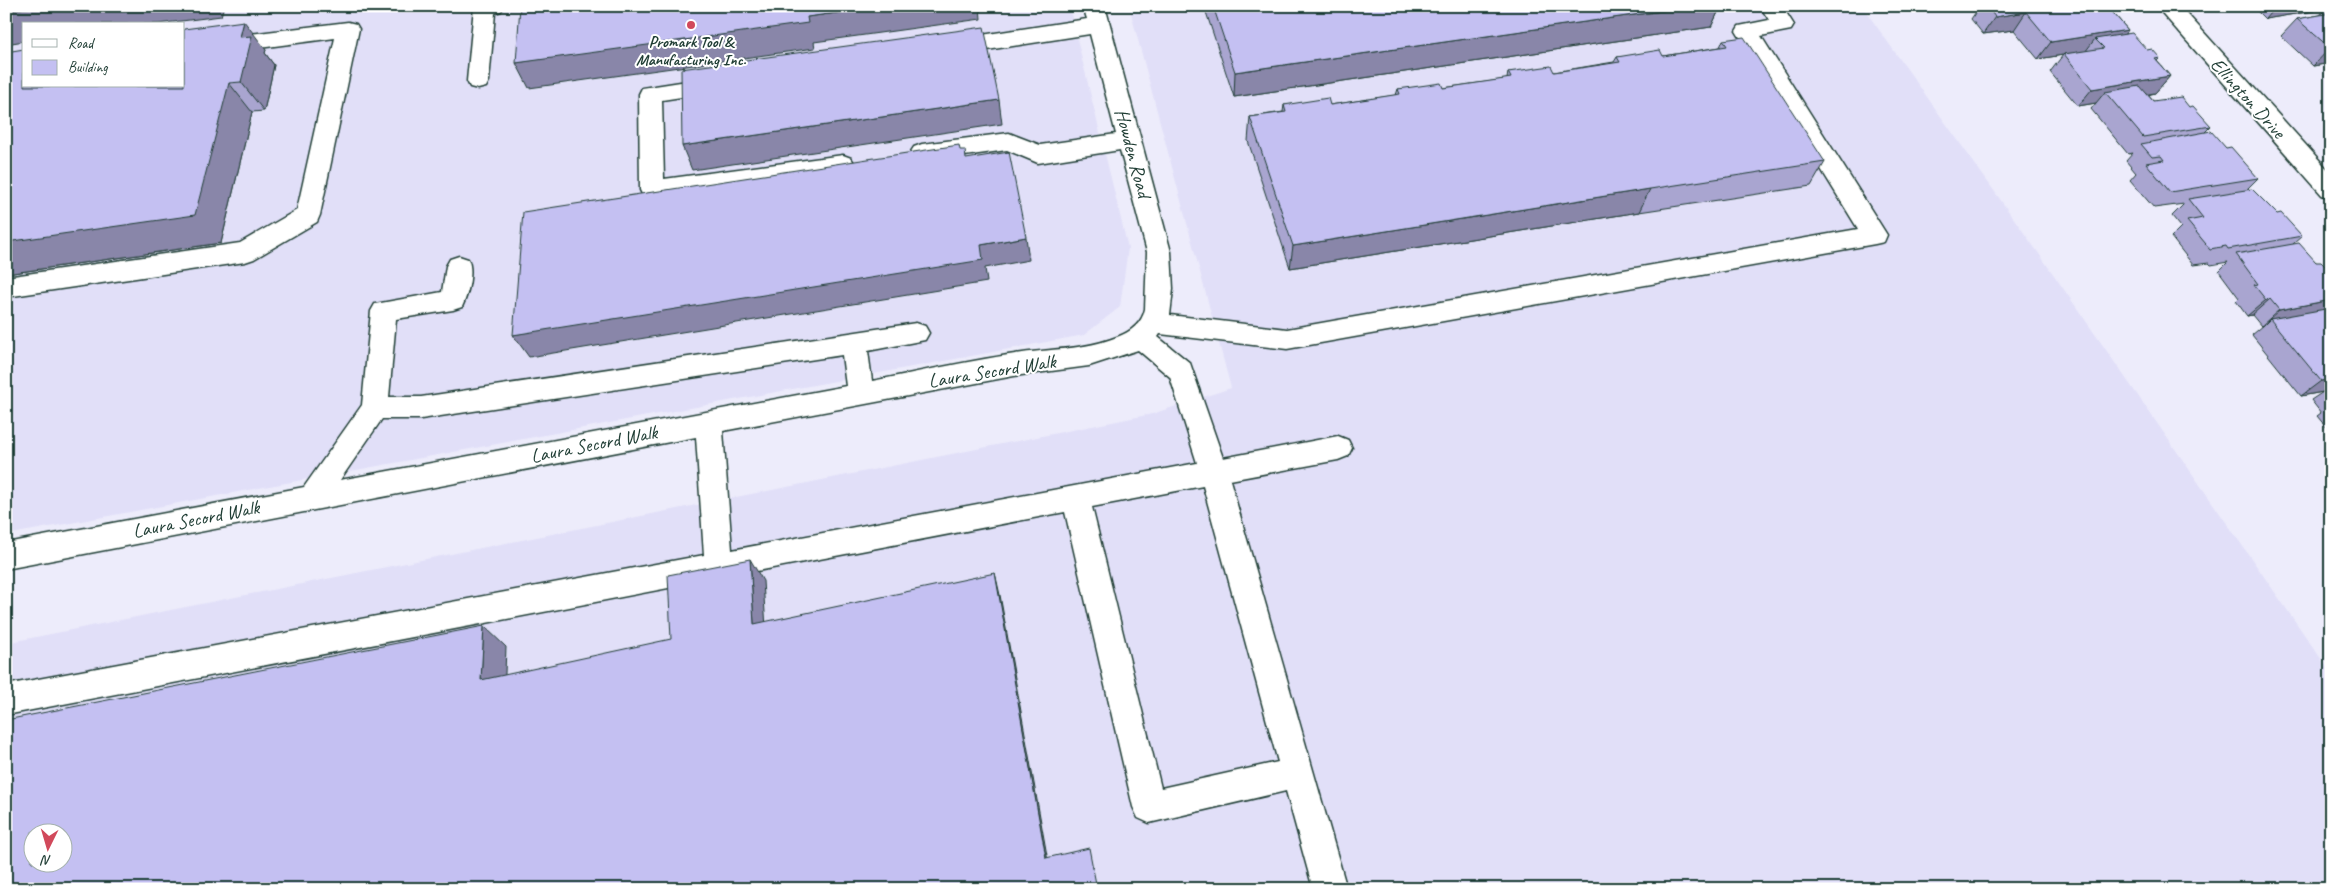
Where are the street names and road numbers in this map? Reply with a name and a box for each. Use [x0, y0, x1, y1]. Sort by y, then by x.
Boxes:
street label: Ellington Drive [2205, 52, 2292, 145]
street label: Howden Road [1109, 106, 1158, 203]
street label: Laura Secord Walk [927, 348, 1059, 393]
street label: Laura Secord Walk [529, 419, 661, 469]
street label: Laura Secord Walk [131, 494, 263, 544]

